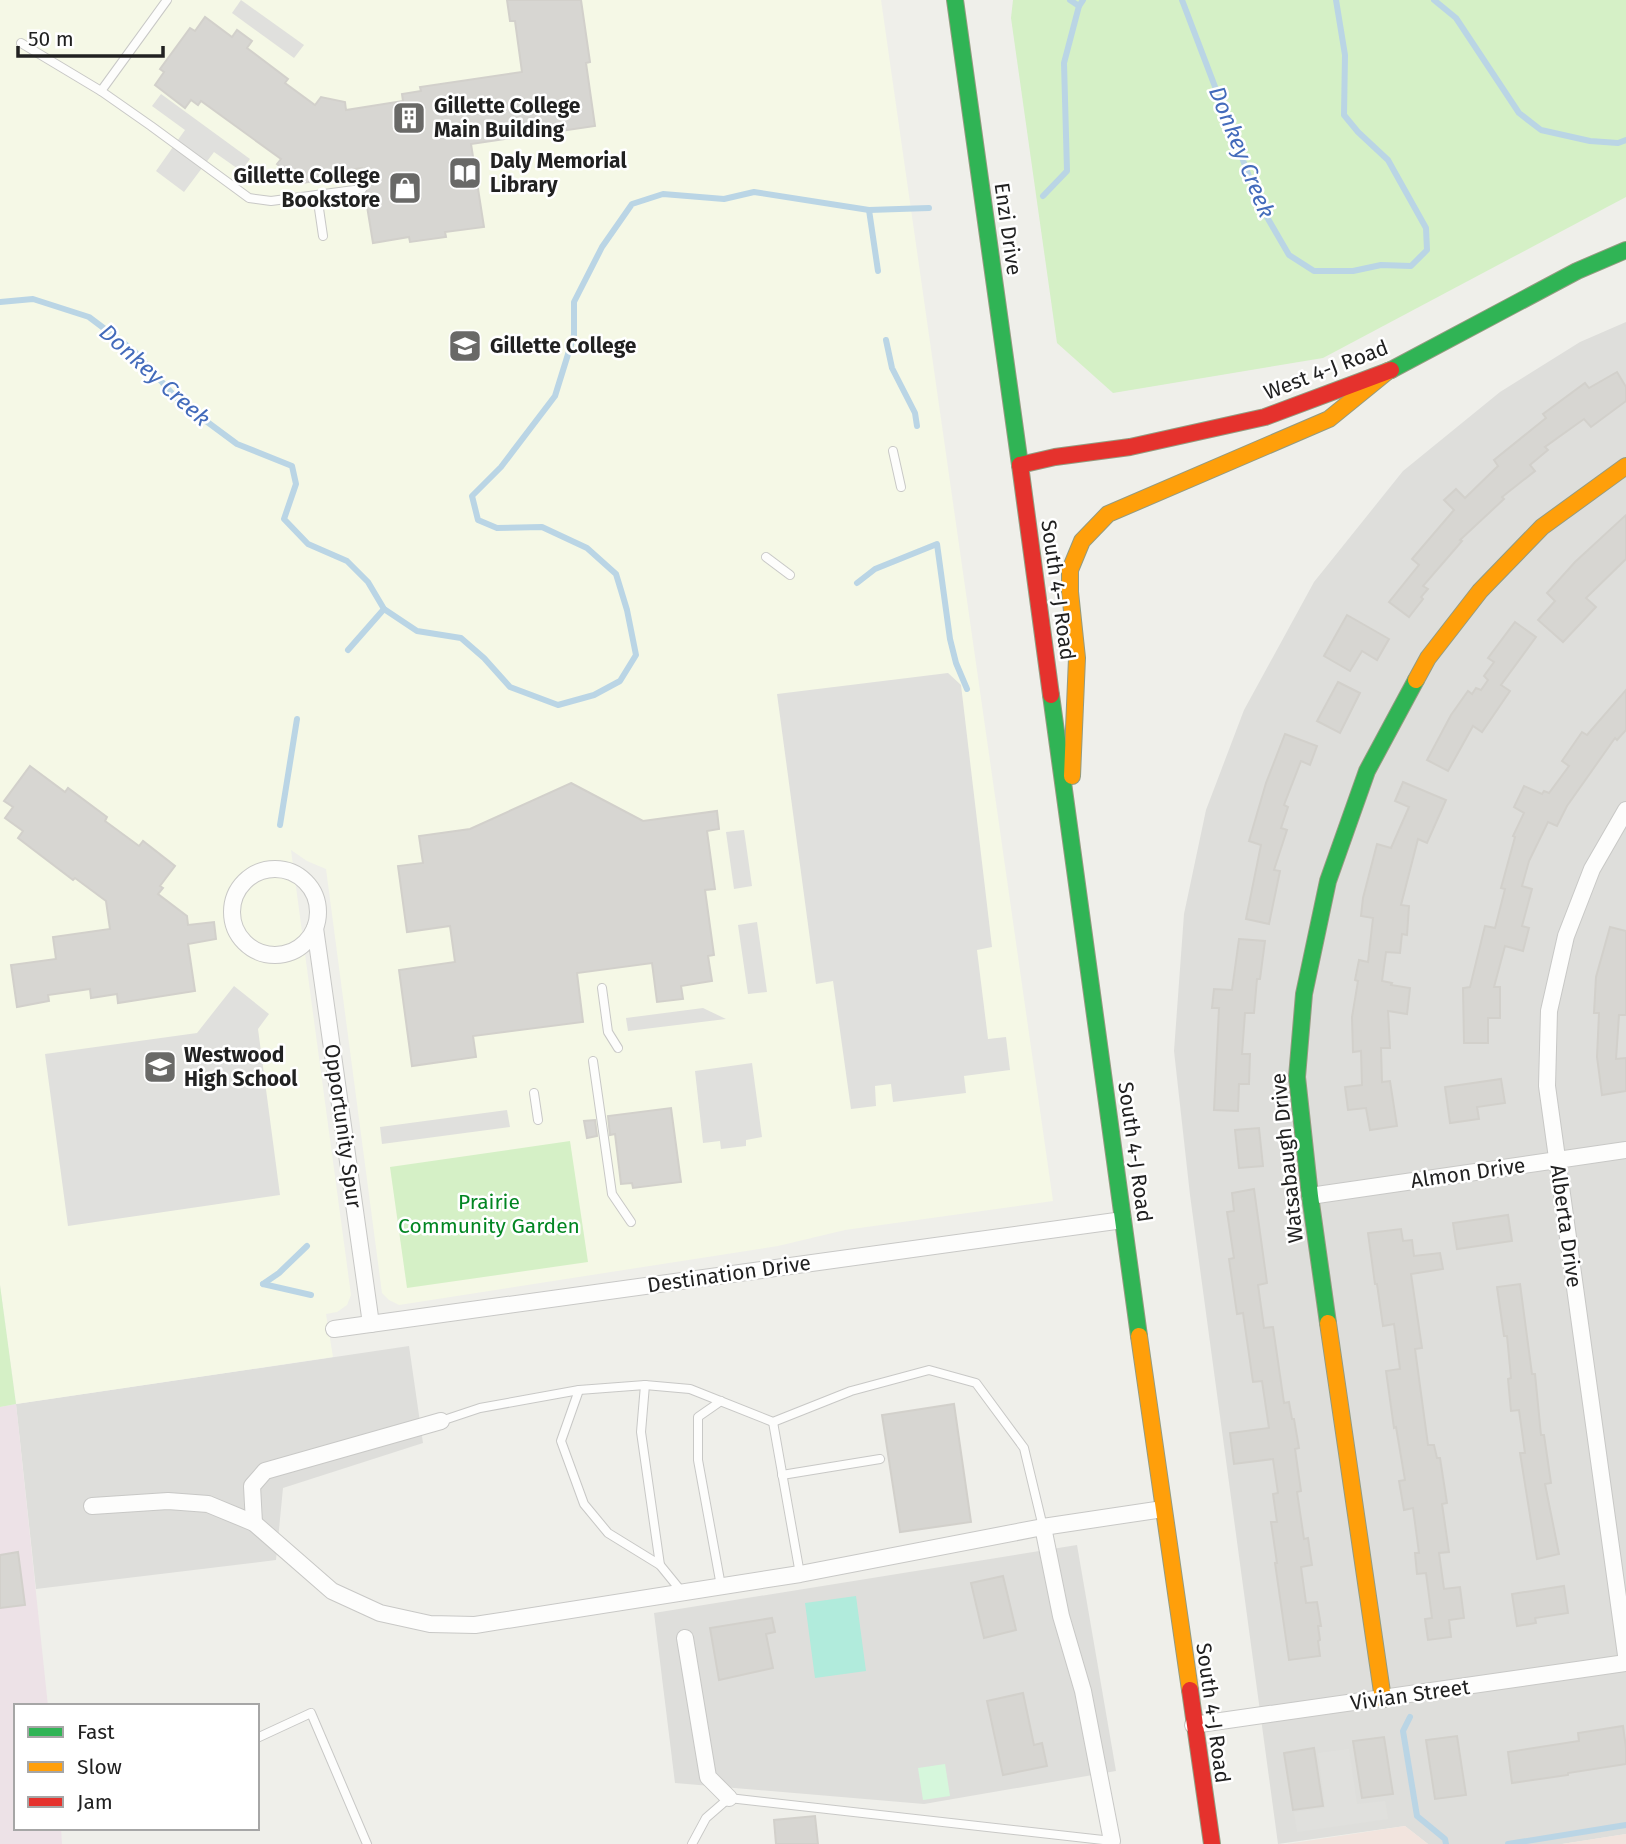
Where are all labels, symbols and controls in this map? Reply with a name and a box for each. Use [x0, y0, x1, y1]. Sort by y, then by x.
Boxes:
scale bar [18, 14, 163, 58]
text: 50 m [28, 26, 74, 52]
water label: Donkey Creek [1203, 82, 1281, 222]
place label: Gillette College Main Building [434, 93, 581, 143]
building icon: Gillette College Main Building [390, 99, 428, 137]
place label: Daly Memorial Library [490, 148, 627, 198]
library icon: Daly Memorial Library [446, 154, 484, 192]
place label: Gillette College Bookstore [234, 163, 380, 213]
shop icon: Gillette College Bookstore [386, 169, 424, 207]
street label: Enzi Drive [989, 181, 1027, 277]
water label: Donkey Creek [94, 318, 216, 432]
school or university icon: Gillette College [446, 327, 484, 365]
place label: Gillette College [490, 333, 637, 359]
street label: West 4-J Road [1260, 334, 1392, 406]
street label: South 4-J Road [1035, 518, 1081, 662]
place label: Westwood High School [184, 1042, 298, 1092]
street label: Opportunity Spur [319, 1042, 367, 1210]
school or university icon: Westwood High School [141, 1048, 179, 1086]
street label: Watsabaugh Drive [1265, 1072, 1309, 1244]
street label: South 4-J Road [1112, 1080, 1158, 1224]
street label: Almon Drive [1409, 1152, 1527, 1194]
street label: Alberta Drive [1545, 1163, 1587, 1289]
park label: Prairie Community Garden [398, 1189, 580, 1239]
street label: Destination Drive [646, 1250, 812, 1298]
street label: South 4-J Road [1190, 1641, 1236, 1785]
street label: Vivian Street [1349, 1674, 1472, 1716]
legend [14, 1704, 259, 1830]
text: Fast [77, 1719, 115, 1745]
text: Slow [77, 1754, 122, 1780]
text: Jam [77, 1789, 113, 1815]

